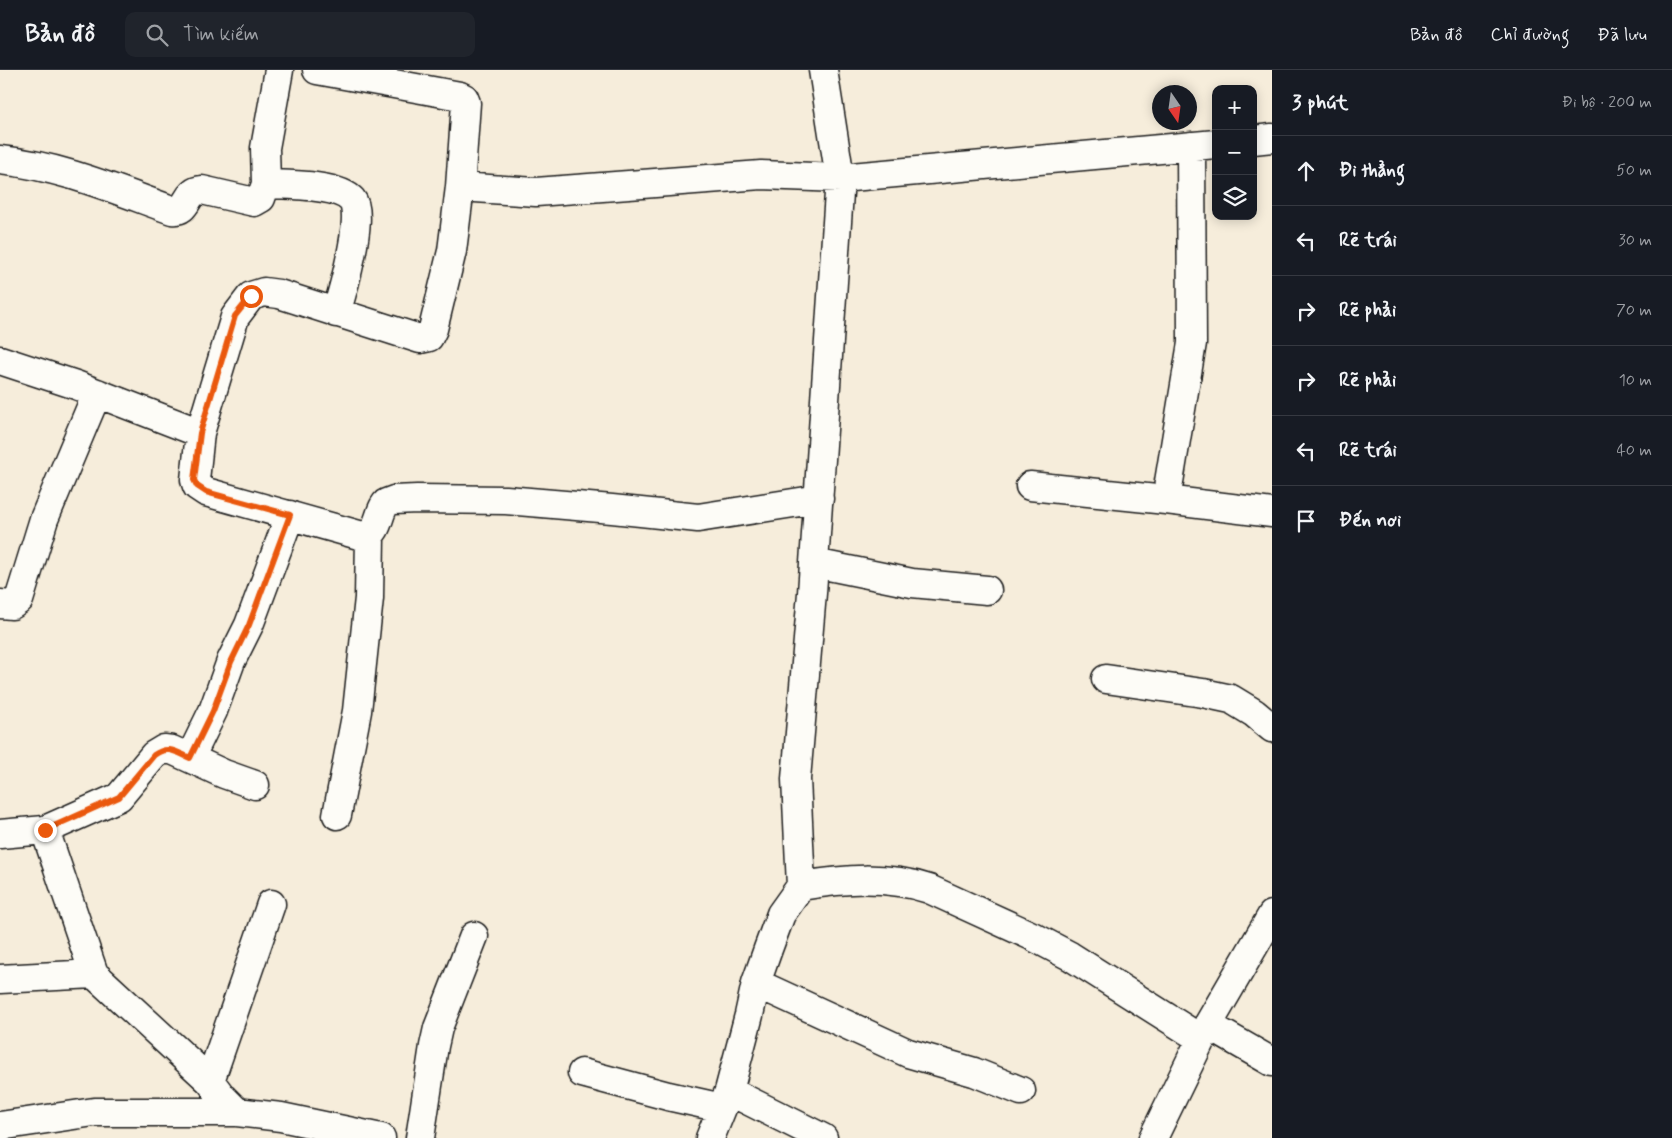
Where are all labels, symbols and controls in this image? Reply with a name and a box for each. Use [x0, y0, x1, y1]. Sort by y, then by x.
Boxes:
search box [125, 12, 475, 57]
text: Bản đồ [25, 19, 95, 50]
icon: search [143, 21, 171, 49]
text: Tìm kiếm [183, 22, 259, 47]
text: Bản đồ [1410, 23, 1462, 47]
text: Chỉ đường [1490, 23, 1569, 47]
text: Đã lưu [1597, 23, 1647, 47]
north arrow [1152, 85, 1197, 130]
map controls [1212, 85, 1257, 220]
button: + [1212, 85, 1257, 130]
text: 3 phút [1292, 89, 1348, 117]
text: Đi bộ · 200 m [1562, 92, 1652, 113]
button: − [1212, 130, 1257, 175]
icon: ahead [1292, 157, 1320, 185]
text: Đi thẳng [1339, 158, 1405, 183]
text: 50 m [1616, 160, 1652, 181]
button: layers [1212, 175, 1257, 220]
icon: left [1292, 227, 1320, 255]
text: Rẽ trái [1339, 228, 1397, 253]
text: 30 m [1619, 230, 1652, 251]
route start [240, 285, 263, 308]
icon: right [1292, 297, 1320, 325]
text: Rẽ phải [1339, 298, 1396, 323]
text: 70 m [1616, 300, 1652, 321]
icon: right [1292, 367, 1320, 395]
text: Rẽ phải [1339, 368, 1396, 393]
text: 10 m [1619, 370, 1652, 391]
icon: left [1292, 437, 1320, 465]
text: Rẽ trái [1339, 438, 1397, 463]
text: 40 m [1616, 440, 1652, 461]
icon: arrive [1292, 507, 1320, 535]
text: Đến nơi [1339, 508, 1401, 533]
route end [34, 819, 57, 842]

